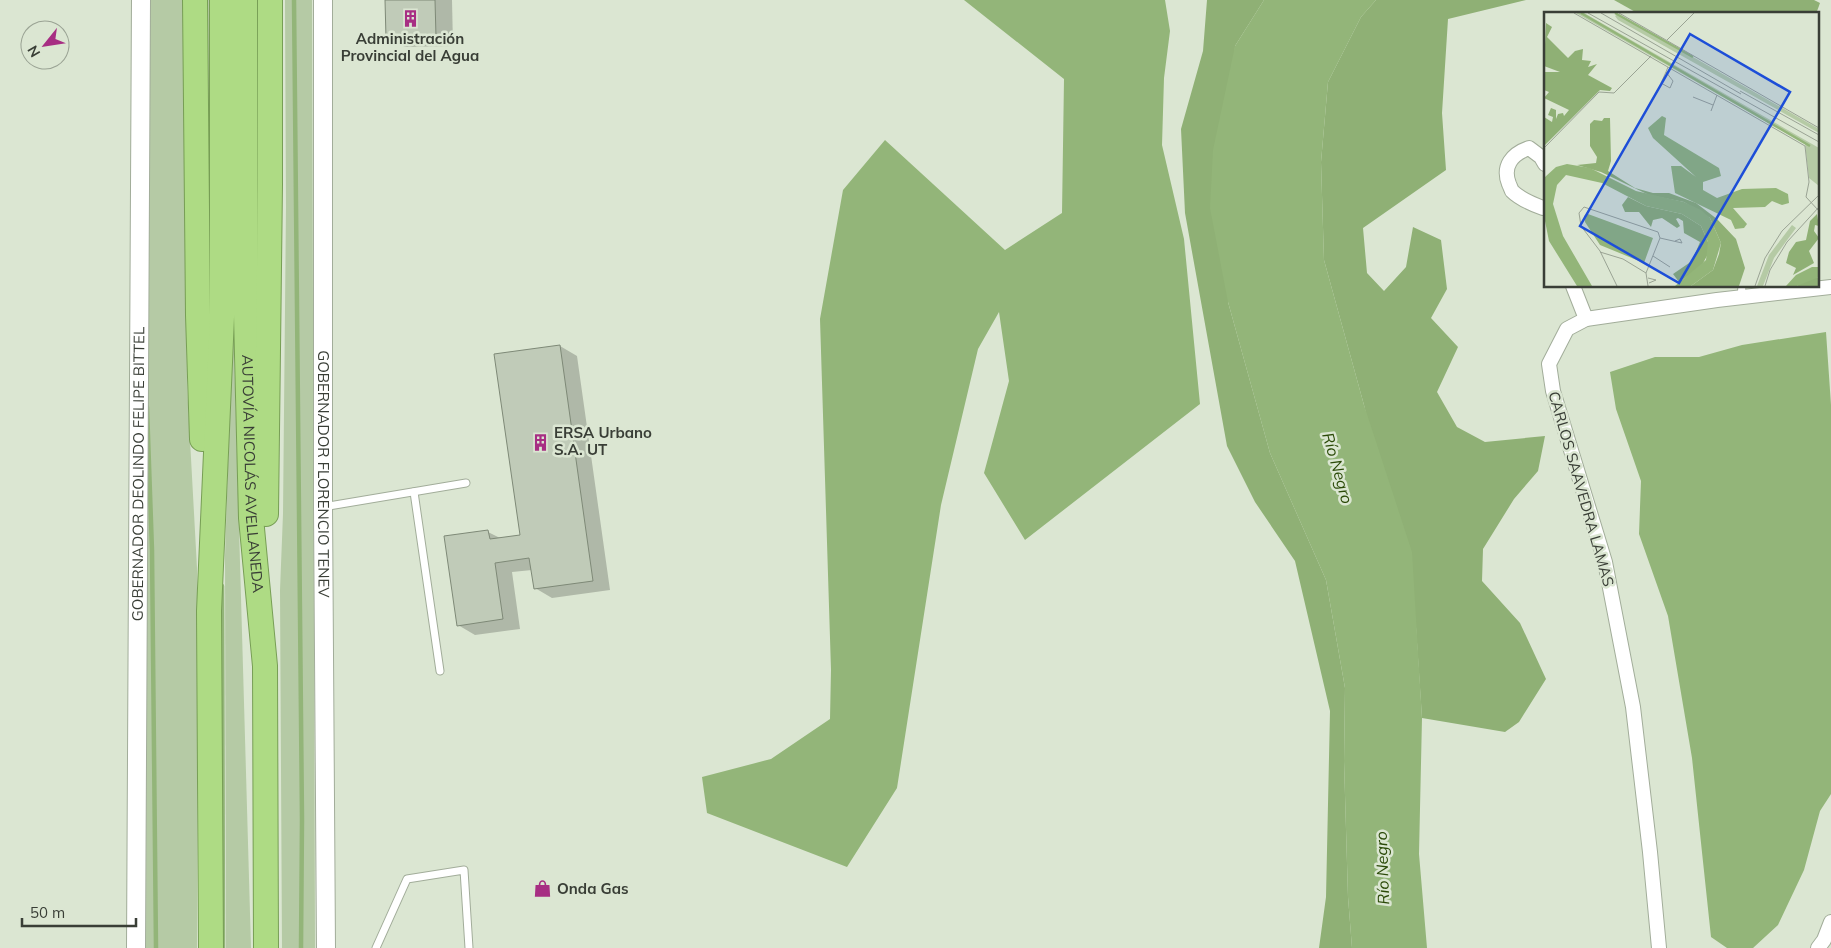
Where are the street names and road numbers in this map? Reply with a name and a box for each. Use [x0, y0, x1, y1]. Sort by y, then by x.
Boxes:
street label: GOBERNADOR DEOLINDO FELIPE BITTEL [128, 327, 148, 621]
street label: GOBERNADOR FLORENCIO TENEV [314, 350, 334, 598]
street label: AUTOVÍA NICOLÁS AVELLANEDA [238, 355, 268, 594]
street label: CARLOS SAAVEDRA LAMAS [1544, 389, 1618, 589]

